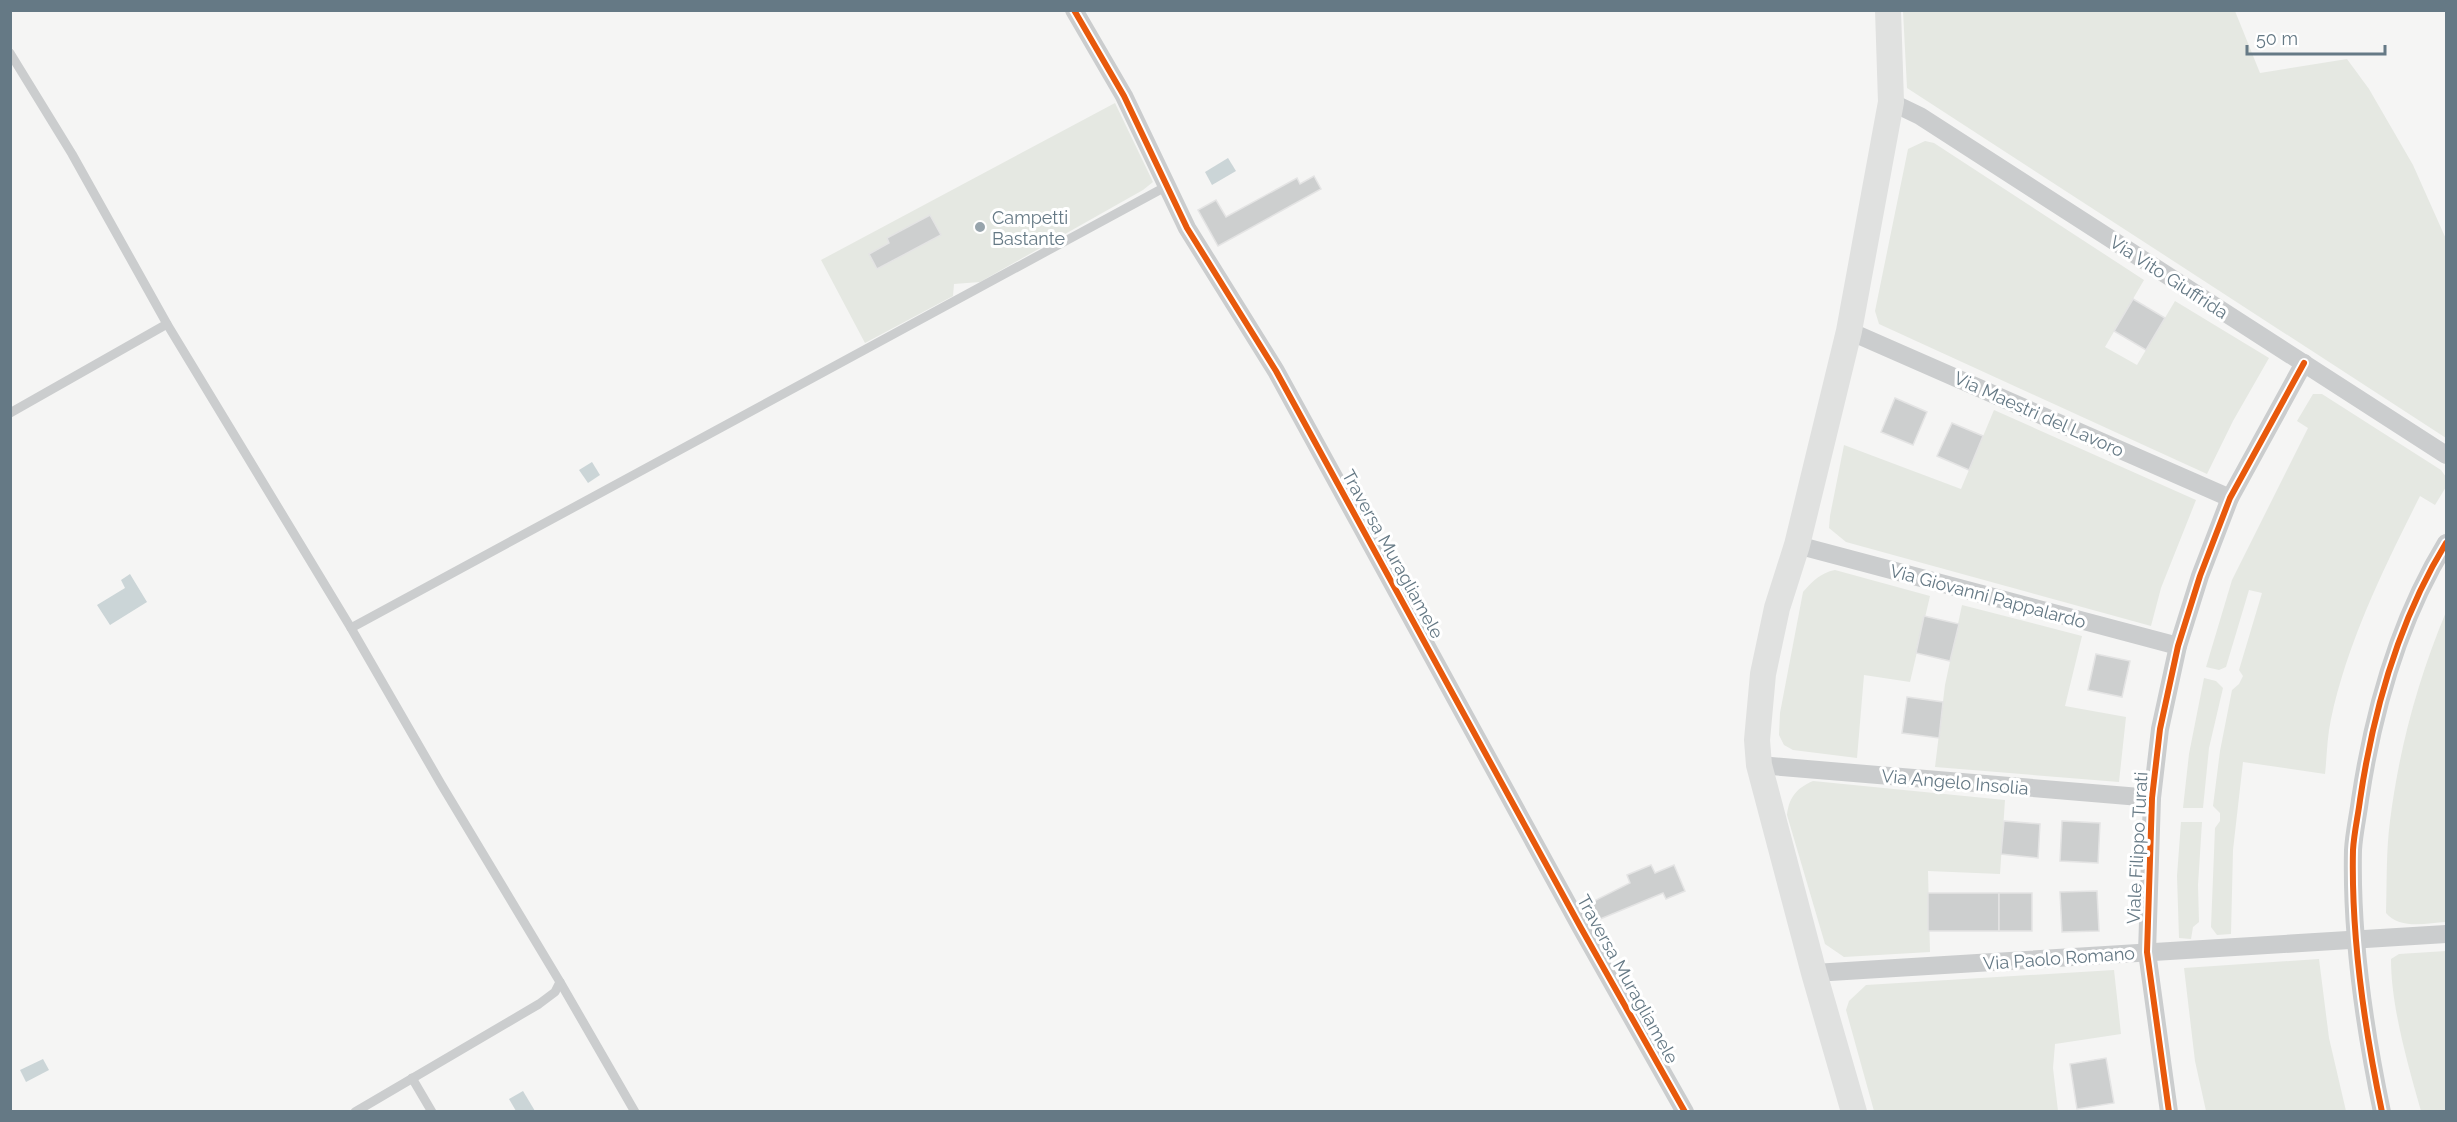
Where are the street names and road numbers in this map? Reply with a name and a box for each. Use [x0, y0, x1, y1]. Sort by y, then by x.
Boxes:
street label: Via Vito Giuffrida [2106, 231, 2232, 323]
street label: Via Maestri del Lavoro [1951, 367, 2127, 461]
street label: Traversa Muragliamele [1338, 466, 1448, 642]
street label: Via Giovanni Pappalardo [1888, 560, 2089, 632]
street label: Via Angelo Insolia [1881, 765, 2029, 799]
street label: Viale Filippo Turati [2123, 771, 2151, 925]
street label: Traversa Muragliamele [1573, 891, 1683, 1067]
street label: Via Paolo Romano [1982, 942, 2136, 974]

